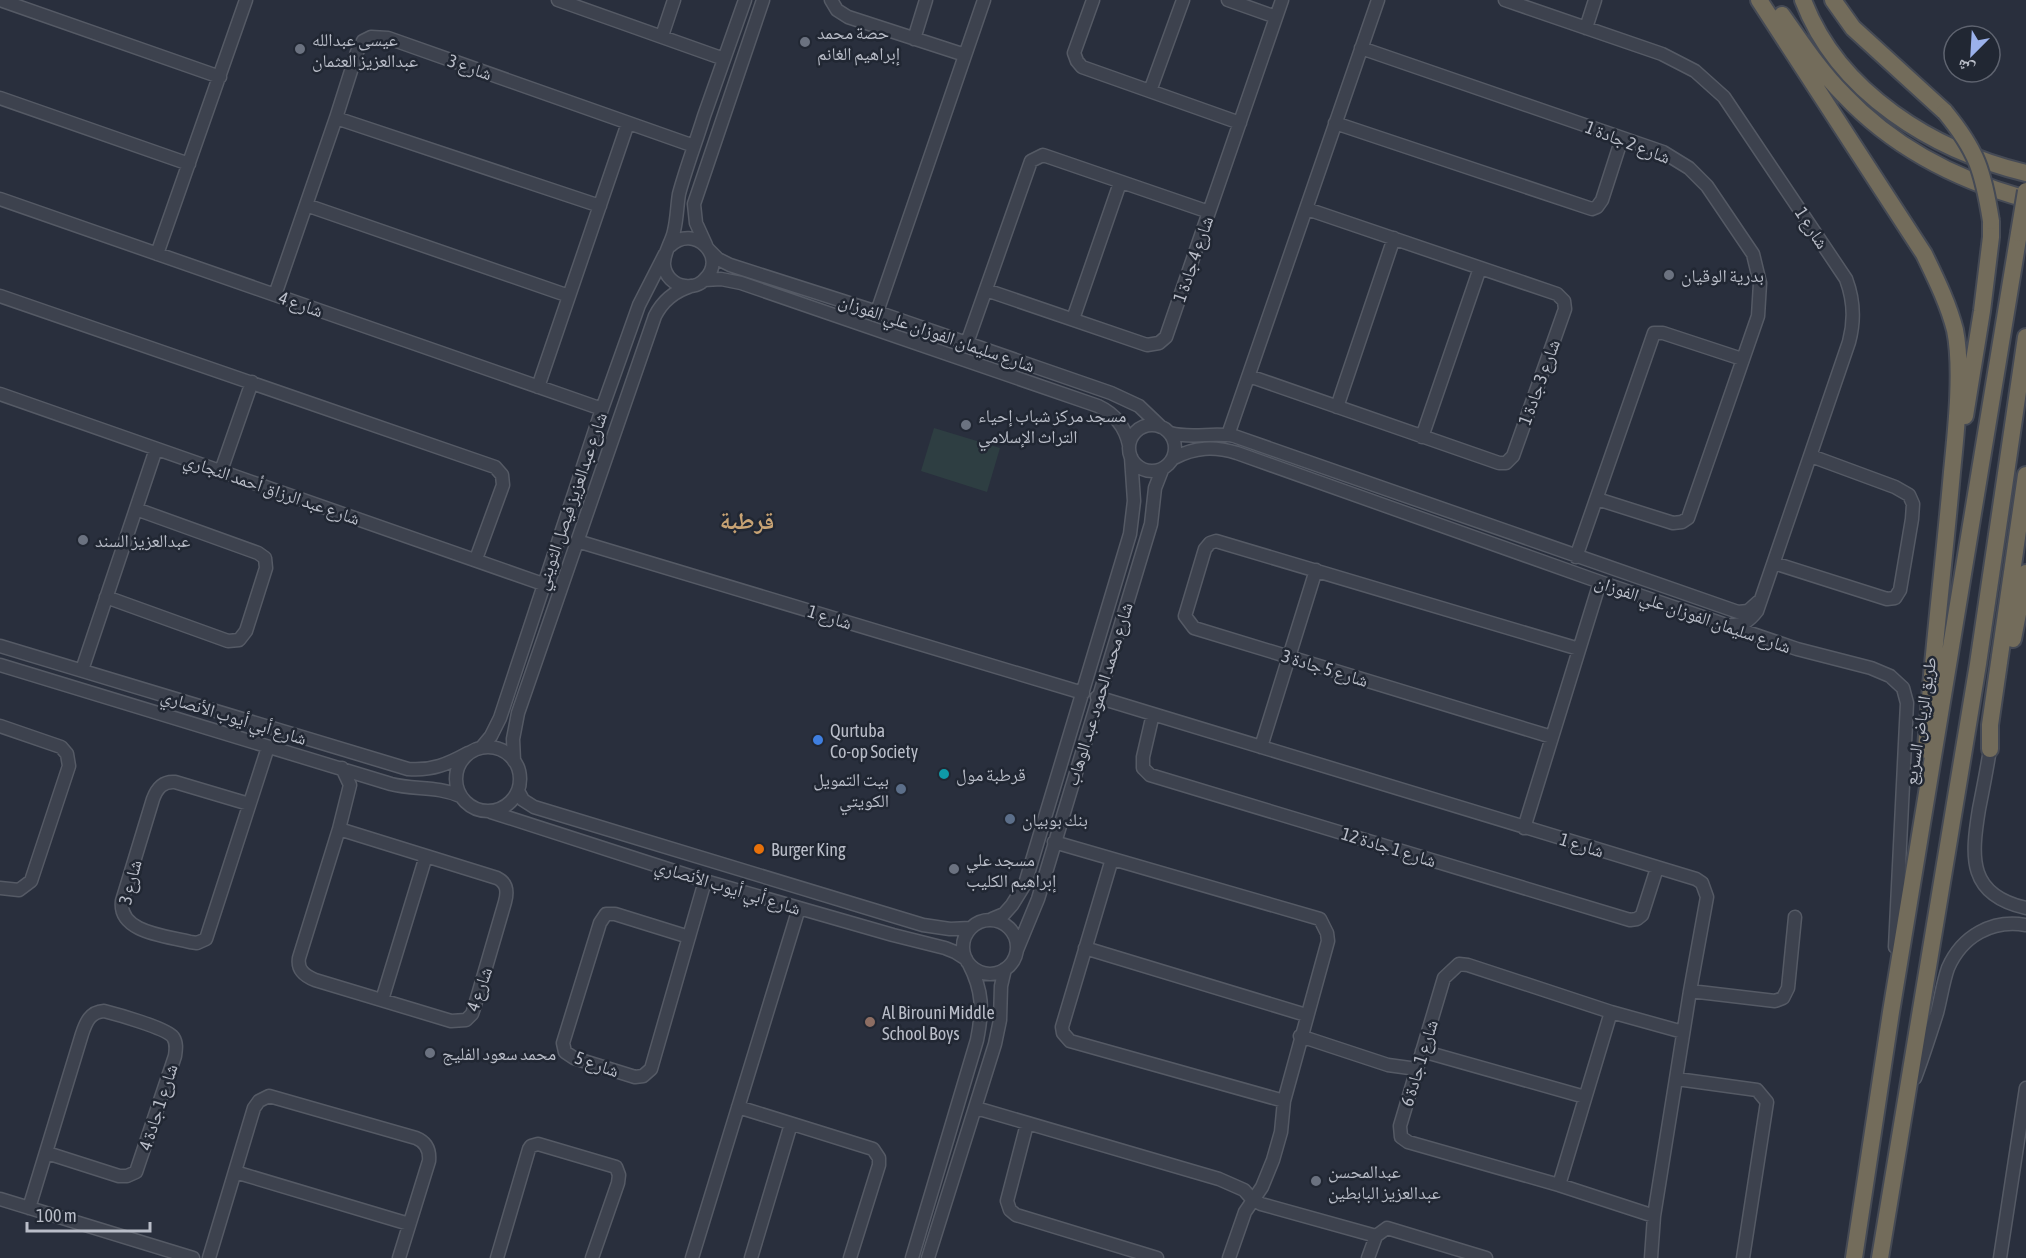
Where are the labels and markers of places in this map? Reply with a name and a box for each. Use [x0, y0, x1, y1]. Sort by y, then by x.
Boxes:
place label: حصة محمد إبراهيم الغانم [817, 22, 900, 66]
place label: عيسى عبدالله عبدالعزيز العثمان [312, 29, 418, 72]
marker: حصة محمد إبراهيم الغانم [798, 35, 812, 49]
marker: عيسى عبدالله عبدالعزيز العثمان [293, 42, 307, 56]
place label: بدرية الوقيان [1681, 265, 1764, 287]
marker: بدرية الوقيان [1662, 268, 1676, 282]
place label: مسجد مركز شباب إحياء التراث الإسلامي [978, 405, 1126, 451]
marker: مسجد مركز شباب إحياء التراث الإسلامي [959, 418, 973, 432]
place label: عبدالعزيز السند [95, 530, 190, 551]
marker: عبدالعزيز السند [76, 533, 90, 547]
place label: Qurtuba Co-op Society [830, 720, 918, 762]
marker: Qurtuba Co-op Society [811, 733, 825, 747]
place label: قرطبة مول [956, 764, 1026, 786]
marker: قرطبة مول [937, 767, 951, 781]
place label: بيت التمويل الكويتي [813, 769, 889, 815]
marker: بيت التمويل الكويتي [894, 782, 908, 796]
place label: بنك بوبيان [1022, 809, 1088, 831]
marker: بنك بوبيان [1003, 812, 1017, 826]
place label: Burger King [771, 839, 846, 860]
marker: Burger King [752, 842, 766, 856]
place label: مسجد علي إبراهيم الكليب [966, 849, 1056, 893]
marker: مسجد علي إبراهيم الكليب [947, 862, 961, 876]
place label: Al Birouni Middle School Boys [882, 1002, 995, 1044]
marker: Al Birouni Middle School Boys [863, 1015, 877, 1029]
place label: محمد سعود الفليج [442, 1043, 556, 1066]
marker: محمد سعود الفليج [423, 1046, 437, 1060]
place label: عبدالمحسن عبدالعزيز البابطين [1328, 1161, 1441, 1204]
marker: عبدالمحسن عبدالعزيز البابطين [1309, 1174, 1323, 1188]

